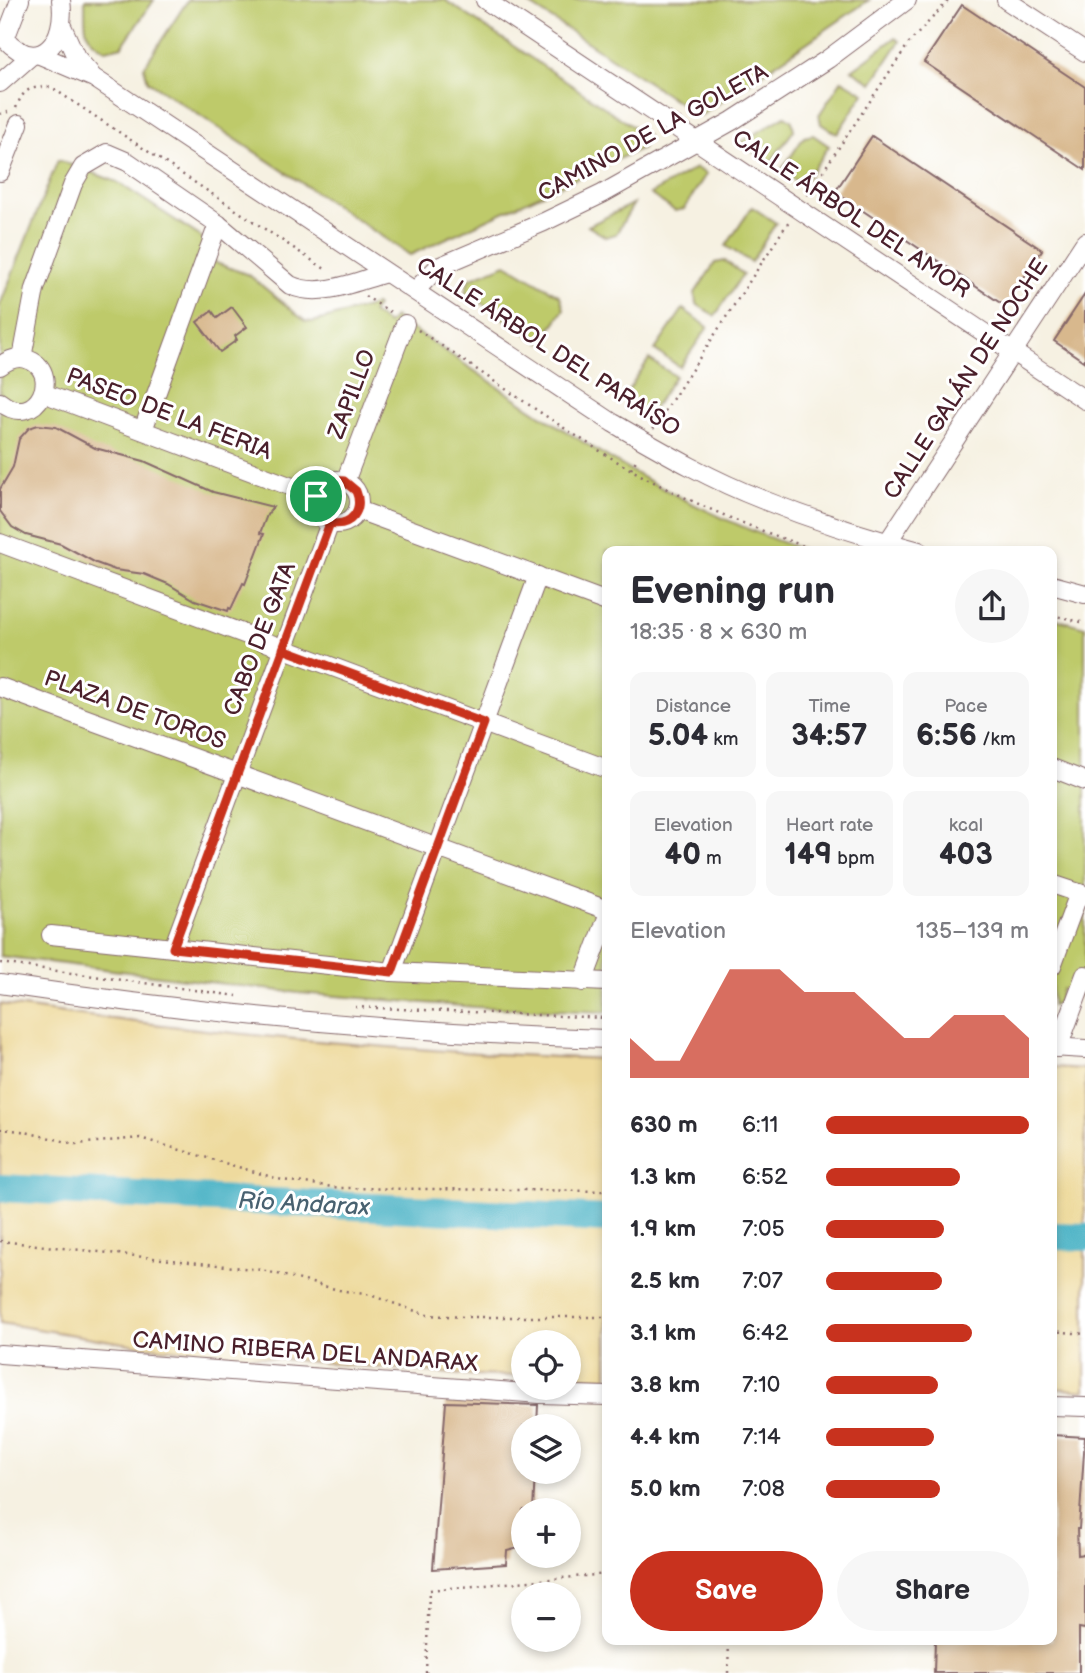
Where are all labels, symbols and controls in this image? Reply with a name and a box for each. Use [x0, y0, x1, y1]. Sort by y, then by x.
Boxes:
street label: CAMINO DE LA GOLETA [533, 58, 774, 208]
street label: CALLE ÁRBOL DEL AMOR [727, 124, 975, 304]
street label: CALLE ÁRBOL DEL PARAÍSO [411, 251, 685, 443]
street label: CALLE GALÁN DE NOCHE [878, 253, 1054, 505]
street label: ZAPILLO [322, 346, 382, 443]
street label: PASEO DE LA FERIA [62, 362, 276, 466]
pin [286, 466, 346, 526]
icon: arrive [297, 477, 335, 515]
street label: CABO DE GATA [218, 557, 302, 720]
text: Evening run [630, 569, 835, 614]
button: share [955, 569, 1029, 643]
text: 18:35 · 8 × 630 m [630, 618, 807, 646]
street label: PLAZA DE TOROS [40, 664, 230, 756]
text: Distance [655, 695, 731, 718]
text: Time [808, 695, 851, 718]
text: Pace [944, 695, 987, 718]
text: 5.04 [648, 718, 708, 754]
text: 34:57 [791, 718, 868, 754]
text: 6:56 [916, 718, 977, 754]
text: km [708, 728, 738, 751]
text: /km [977, 728, 1016, 751]
text: Elevation [654, 814, 733, 837]
text: Heart rate [786, 814, 873, 837]
text: kcal [949, 814, 983, 837]
text: 40 [665, 837, 701, 873]
text: 149 [784, 837, 832, 873]
text: 403 [939, 837, 993, 873]
text: m [701, 847, 722, 870]
text: bpm [832, 847, 875, 870]
text: Elevation [630, 917, 726, 945]
text: 135–139 m [916, 917, 1029, 945]
text: 630 m [630, 1111, 698, 1139]
text: 6:11 [742, 1111, 779, 1139]
text: 1.3 km [630, 1163, 696, 1191]
text: 6:52 [742, 1163, 787, 1191]
water label: Río Andarax [237, 1186, 371, 1222]
text: 1.9 km [630, 1215, 696, 1243]
text: 7:05 [742, 1215, 785, 1243]
text: 2.5 km [630, 1267, 700, 1295]
text: 7:07 [742, 1267, 783, 1295]
text: 3.1 km [630, 1319, 696, 1347]
text: 6:42 [742, 1319, 788, 1347]
street label: CAMINO RIBERA DEL ANDARAX [132, 1326, 478, 1378]
map controls [511, 1330, 581, 1652]
button: locate [511, 1330, 581, 1400]
text: 3.8 km [630, 1371, 700, 1399]
text: 7:10 [742, 1371, 780, 1399]
button: layers [511, 1414, 581, 1484]
text: 4.4 km [630, 1423, 700, 1451]
text: 7:14 [742, 1423, 781, 1451]
text: 5.0 km [630, 1475, 701, 1503]
text: 7:08 [742, 1475, 785, 1503]
button: + [511, 1498, 581, 1568]
button: Save [630, 1551, 823, 1631]
button: Share [837, 1551, 1029, 1631]
button: − [511, 1582, 581, 1652]

